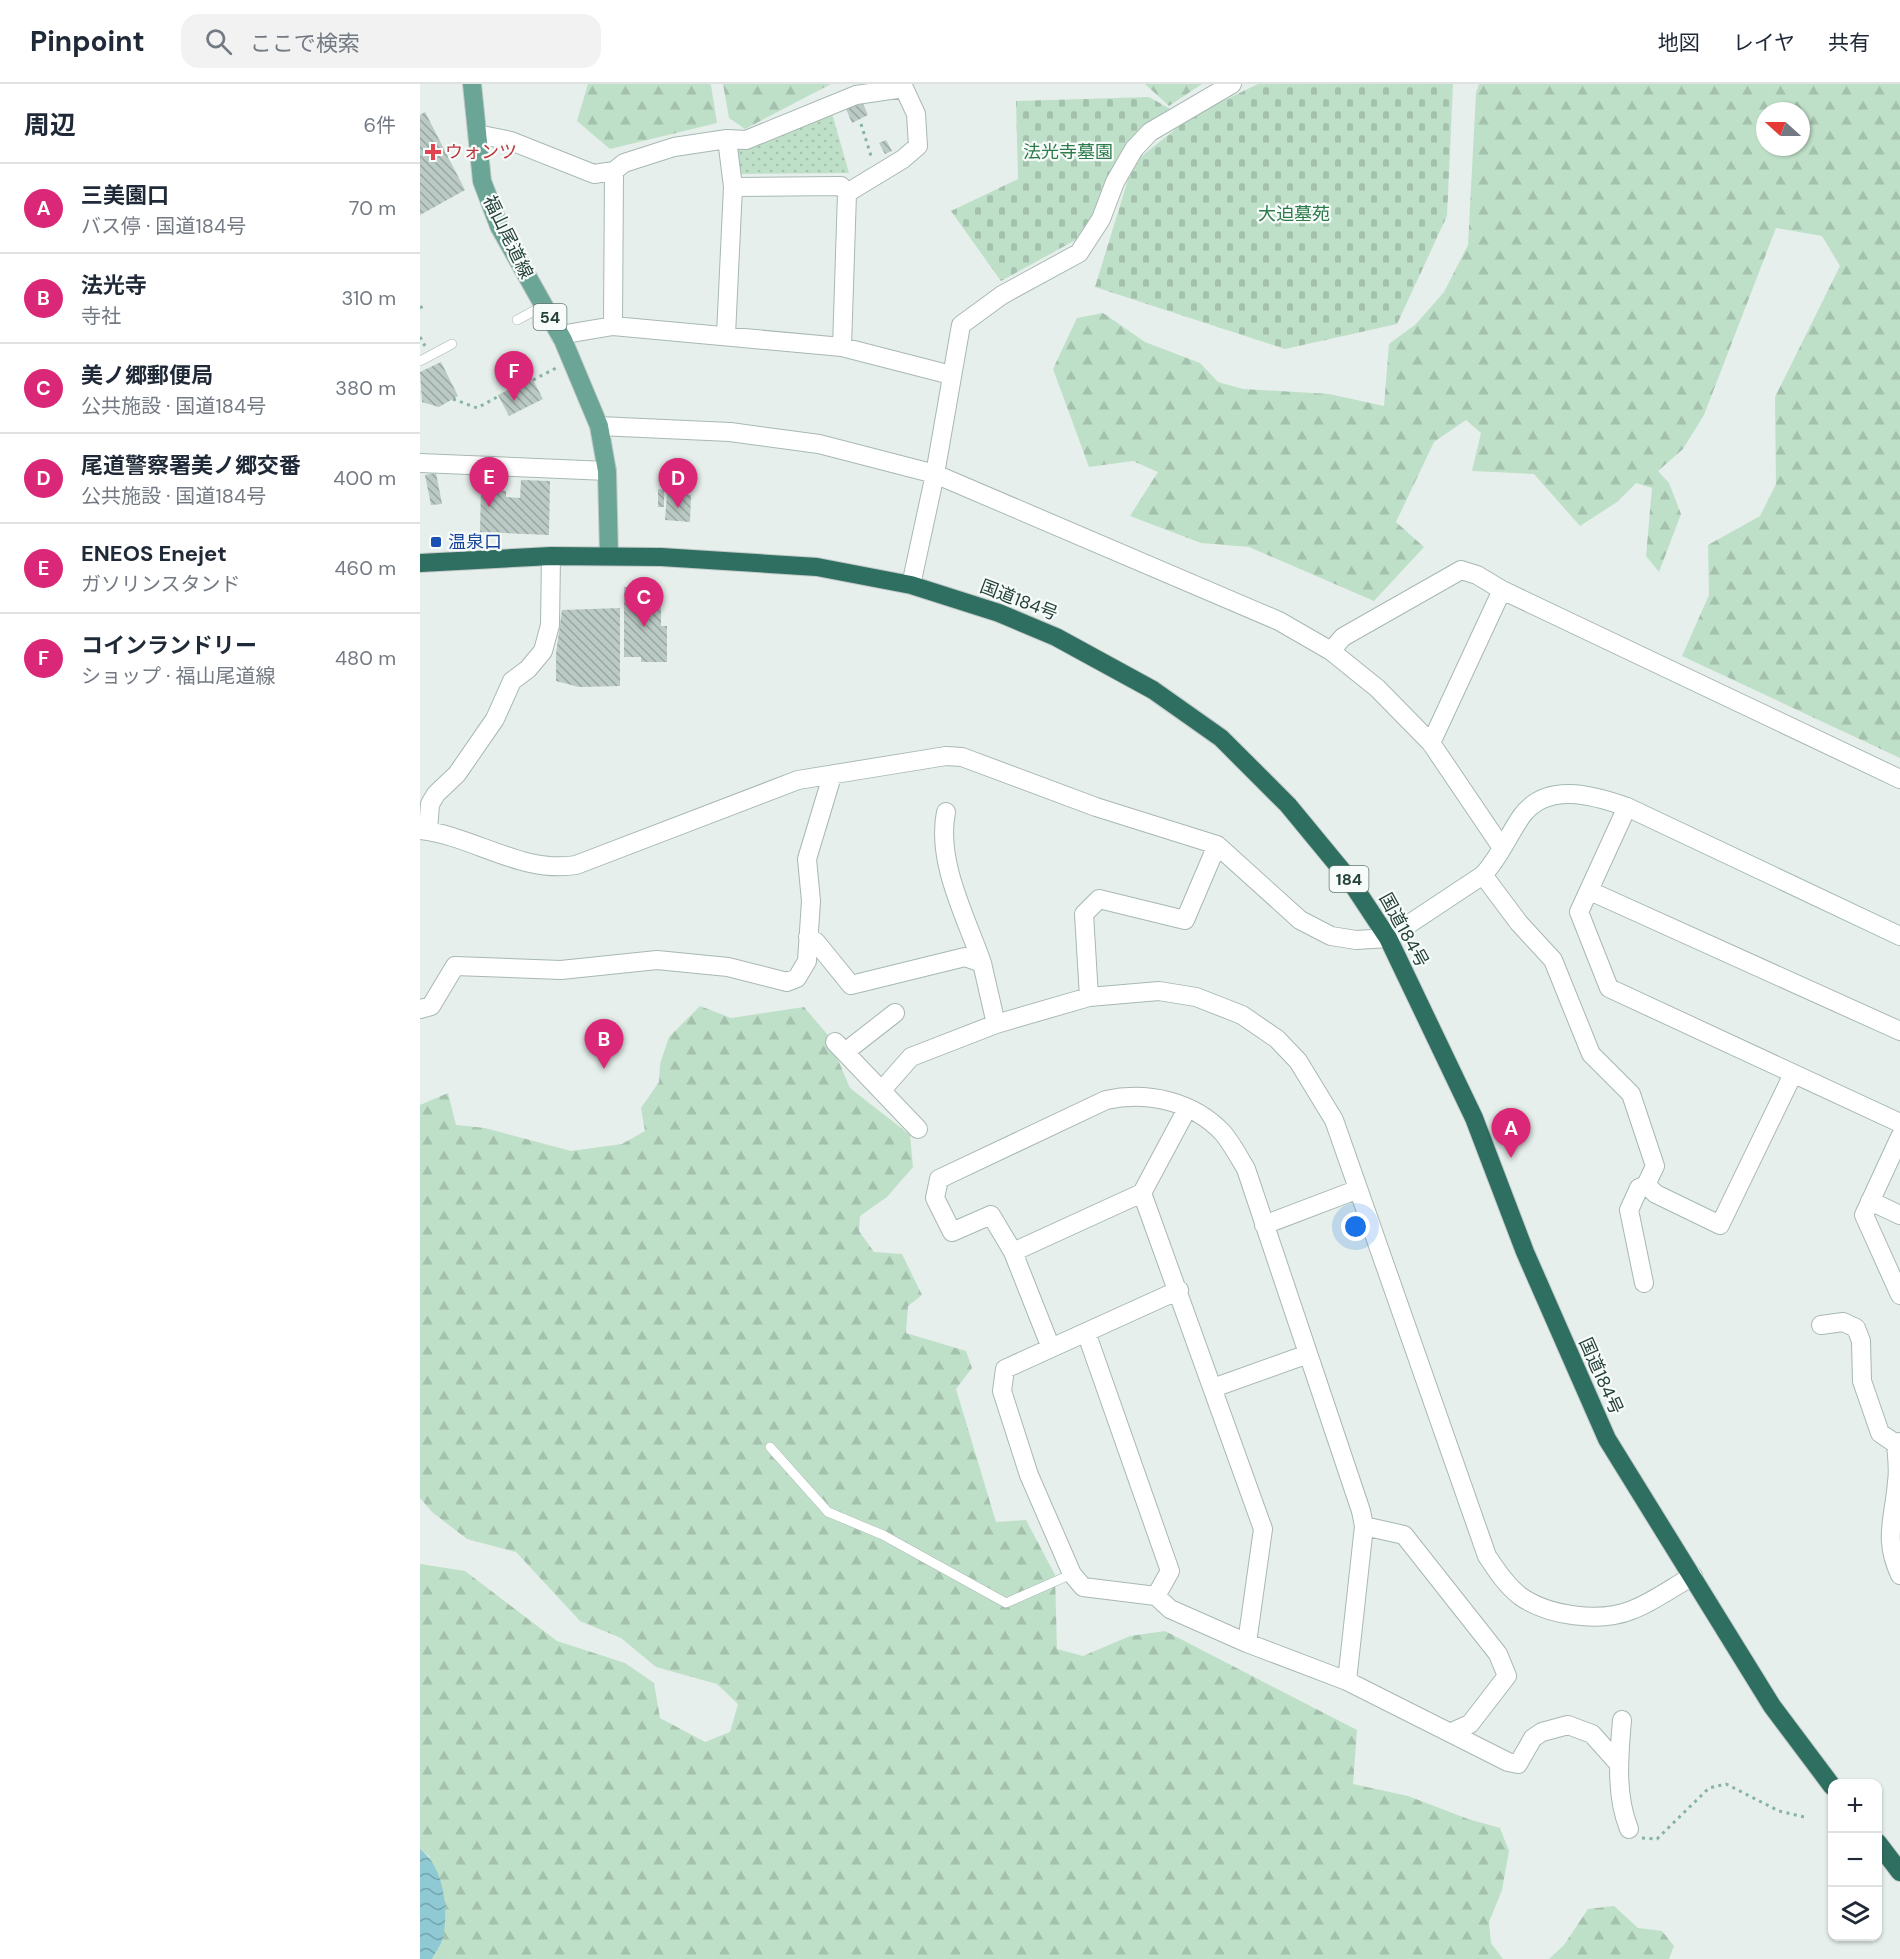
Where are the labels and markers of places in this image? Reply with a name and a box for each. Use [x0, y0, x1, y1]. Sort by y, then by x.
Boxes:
place label: ウォンツ [445, 140, 517, 164]
marker: ウォンツ [426, 145, 440, 159]
pin: F [494, 352, 533, 401]
pin: E [470, 458, 508, 507]
pin: D [658, 458, 698, 508]
place label: 温泉口 [448, 530, 502, 554]
marker: 温泉口 [429, 535, 443, 549]
pin: C [624, 578, 664, 627]
pin: B [584, 1020, 624, 1069]
pin: A [1492, 1108, 1530, 1158]

